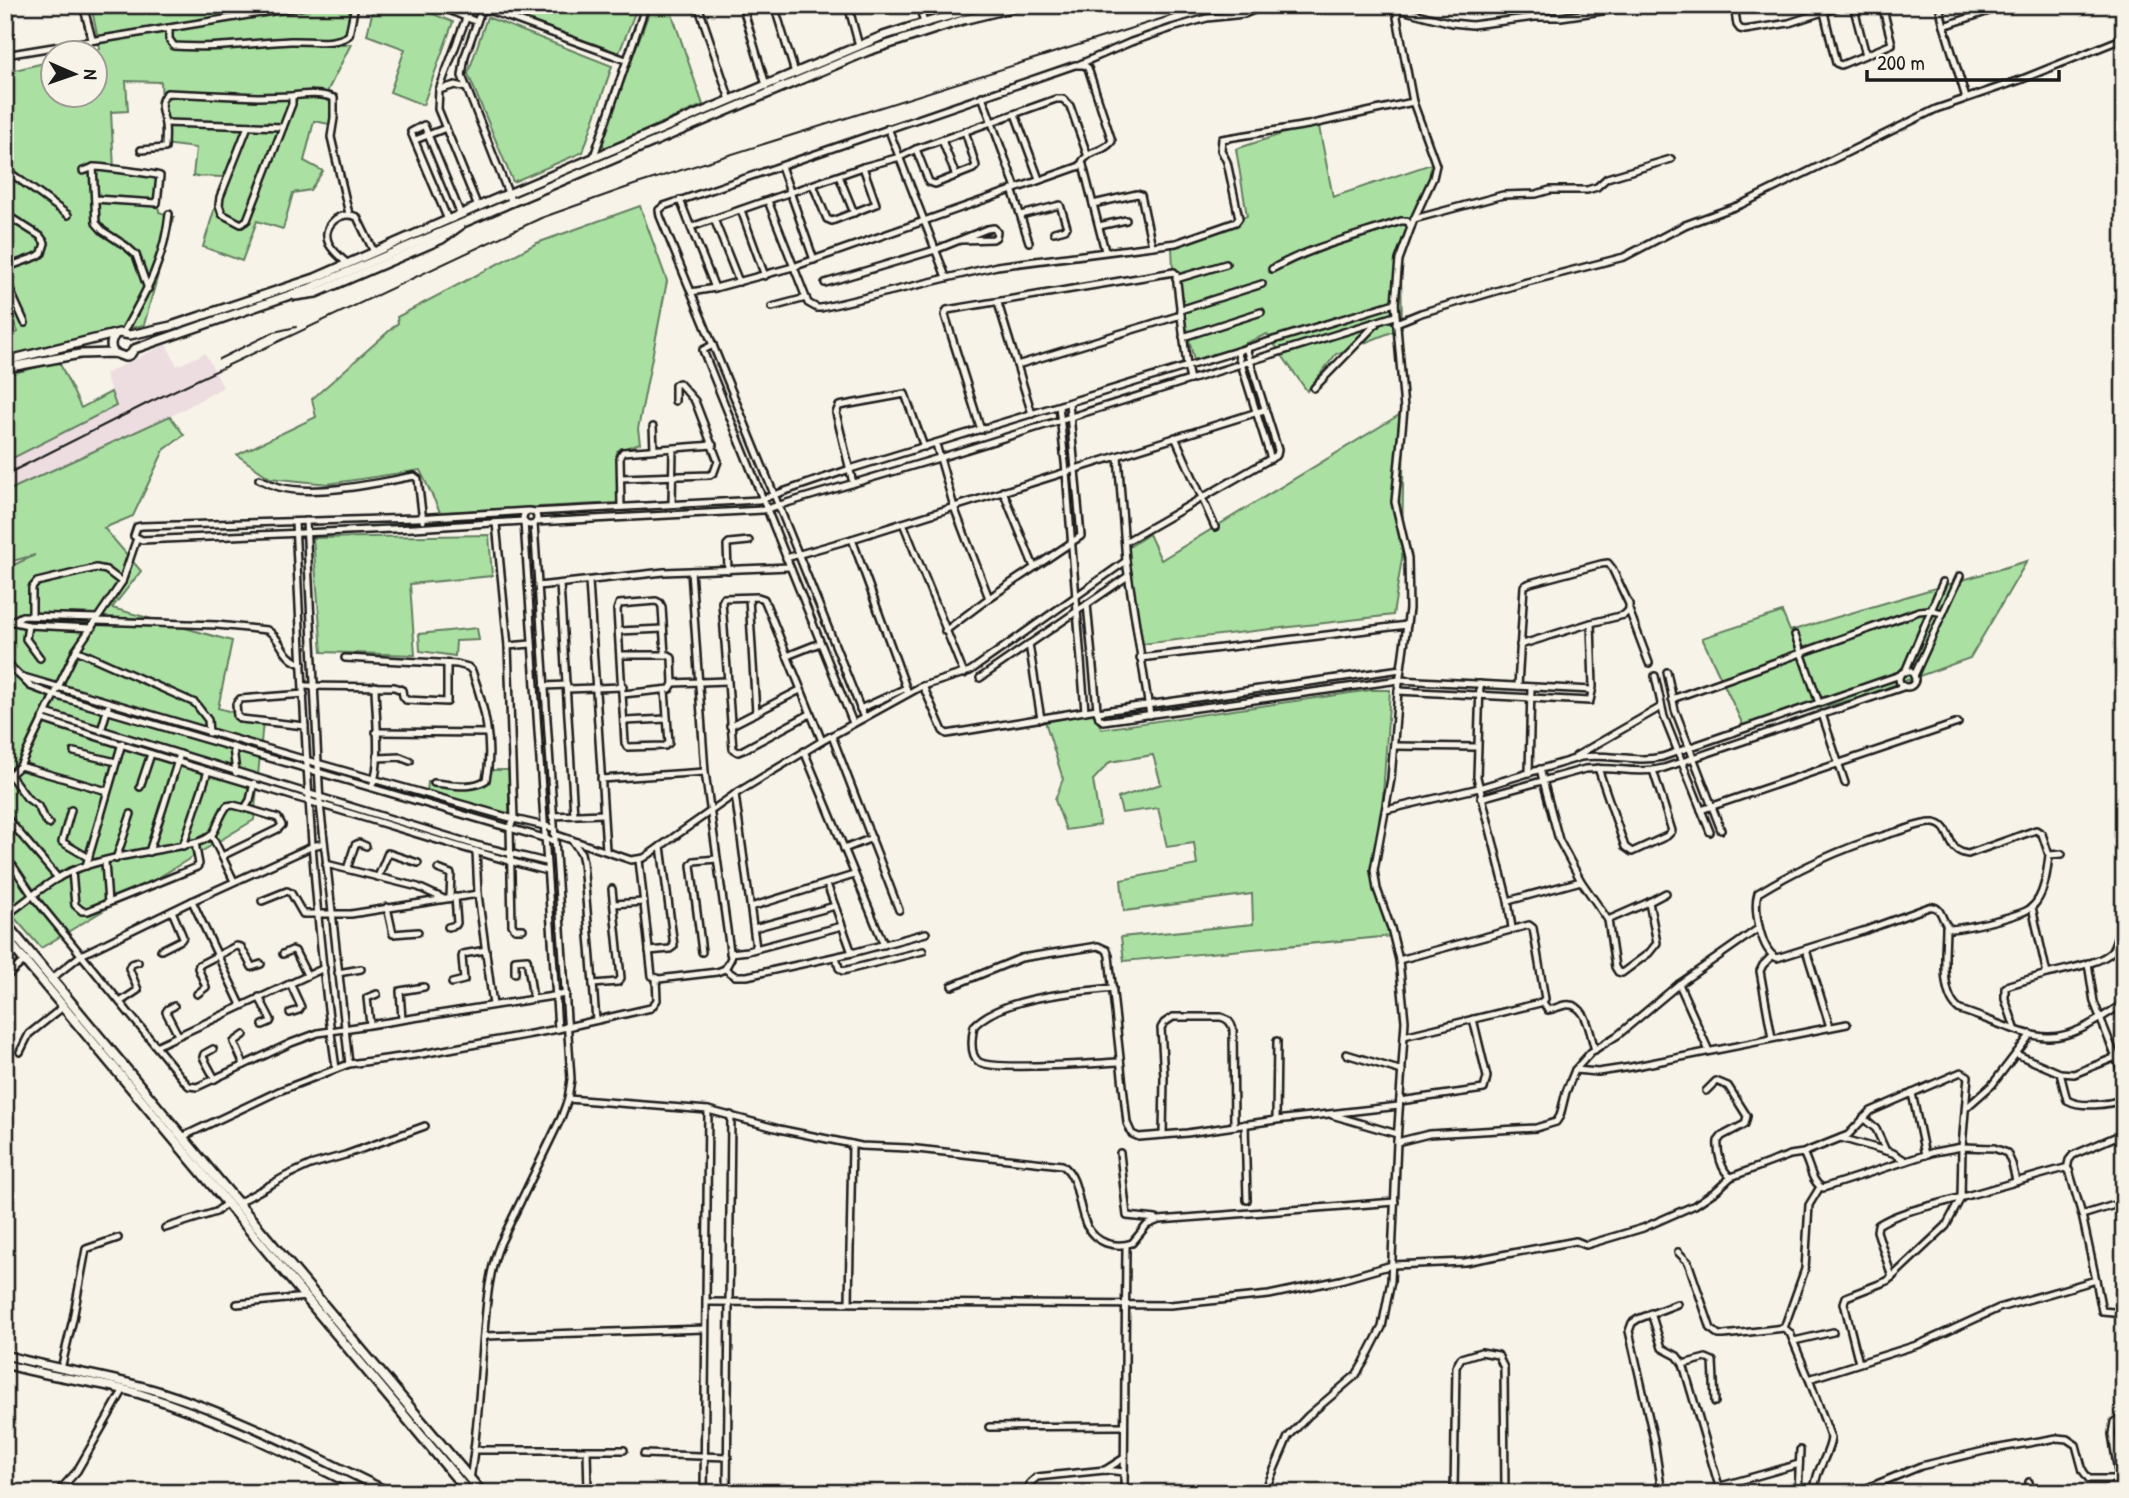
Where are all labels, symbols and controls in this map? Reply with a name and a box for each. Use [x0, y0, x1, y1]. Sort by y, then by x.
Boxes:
north arrow [38, 38, 108, 108]
scale bar [1867, 38, 2059, 82]
text: 200 m [1877, 48, 1925, 77]
text: N [78, 69, 104, 80]

